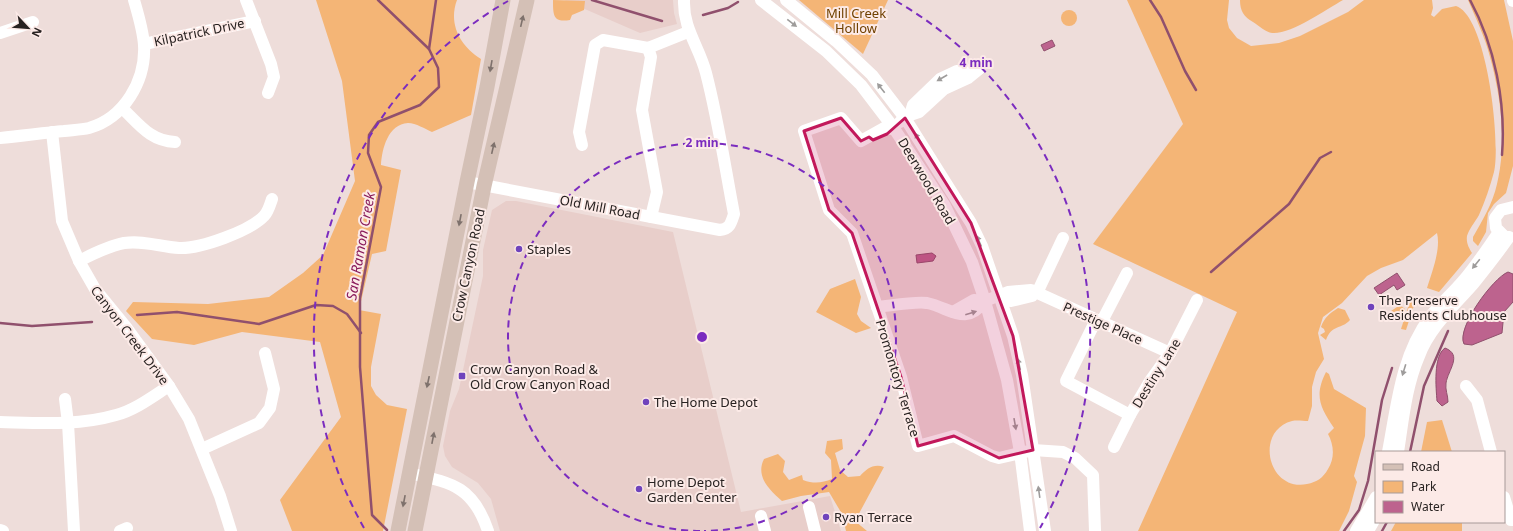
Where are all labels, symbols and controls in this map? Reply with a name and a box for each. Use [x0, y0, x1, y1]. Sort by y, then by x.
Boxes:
park label: Mill Creek Hollow [826, 4, 886, 37]
north arrow [8, 8, 48, 48]
street label: Kilpatrick Drive [152, 14, 246, 50]
one-way arrow [519, 15, 525, 27]
one-way arrow [787, 19, 798, 28]
text: N [29, 25, 46, 40]
text: 4 min [959, 54, 993, 71]
one-way arrow [488, 60, 494, 72]
one-way arrow [936, 75, 948, 82]
one-way arrow [877, 82, 885, 93]
one-way arrow [914, 133, 922, 144]
text: 2 min [685, 134, 719, 151]
street label: Deerwood Road [894, 134, 960, 228]
one-way arrow [490, 142, 496, 154]
water label: San Ramon Creek [341, 190, 379, 301]
street label: Old Mill Road [558, 190, 642, 224]
street label: Crow Canyon Road [447, 207, 489, 323]
one-way arrow [456, 214, 462, 226]
one-way arrow [976, 235, 982, 246]
place label: Staples [527, 240, 571, 258]
marker: Staples [514, 244, 524, 254]
one-way arrow [1472, 259, 1481, 270]
street label: Canyon Creek Drive [87, 282, 173, 388]
place label: The Preserve Residents Clubhouse [1379, 291, 1507, 324]
street label: Prestige Place [1060, 297, 1146, 349]
marker: The Preserve Residents Clubhouse [1366, 302, 1376, 312]
one-way arrow [966, 310, 978, 316]
street label: Promontory Terrace [872, 317, 924, 439]
centre of rings [695, 330, 709, 344]
street label: Destiny Lane [1128, 335, 1184, 411]
one-way arrow [1016, 358, 1022, 370]
place label: Crow Canyon Road & Old Crow Canyon Road [470, 360, 610, 393]
one-way arrow [1401, 365, 1407, 377]
marker: Crow Canyon Road & Old Crow Canyon Road [457, 371, 467, 381]
one-way arrow [425, 376, 431, 388]
place label: The Home Depot [654, 393, 758, 411]
marker: The Home Depot [641, 397, 651, 407]
one-way arrow [1012, 418, 1018, 430]
one-way arrow [430, 432, 436, 445]
legend [1375, 451, 1505, 523]
text: Road [1411, 458, 1440, 475]
place label: Home Depot Garden Center [647, 473, 737, 506]
text: Park [1411, 478, 1437, 495]
marker: Home Depot Garden Center [634, 484, 644, 494]
one-way arrow [1036, 486, 1042, 498]
one-way arrow [401, 495, 407, 507]
text: Water [1411, 498, 1445, 515]
place label: Ryan Terrace [834, 508, 912, 526]
marker: Ryan Terrace [821, 512, 831, 522]

